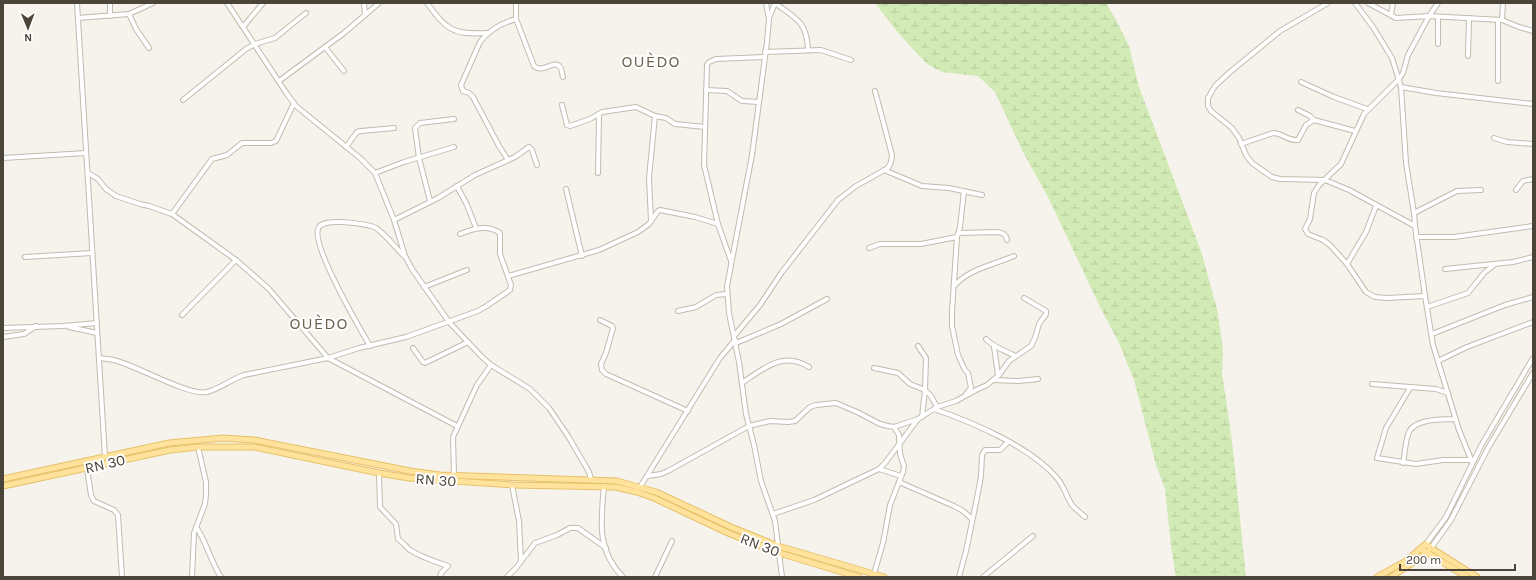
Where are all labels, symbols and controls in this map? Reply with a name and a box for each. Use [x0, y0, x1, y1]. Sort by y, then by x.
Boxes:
north arrow [8, 8, 48, 48]
text: N [24, 31, 32, 44]
district label: OUÈDO [622, 51, 680, 71]
district label: OUÈDO [290, 313, 348, 333]
street label: RN 30 [83, 451, 127, 477]
street label: RN 30 [415, 470, 457, 490]
street label: RN 30 [738, 529, 782, 561]
scale bar [1400, 546, 1515, 572]
text: 200 m [1406, 553, 1441, 567]

